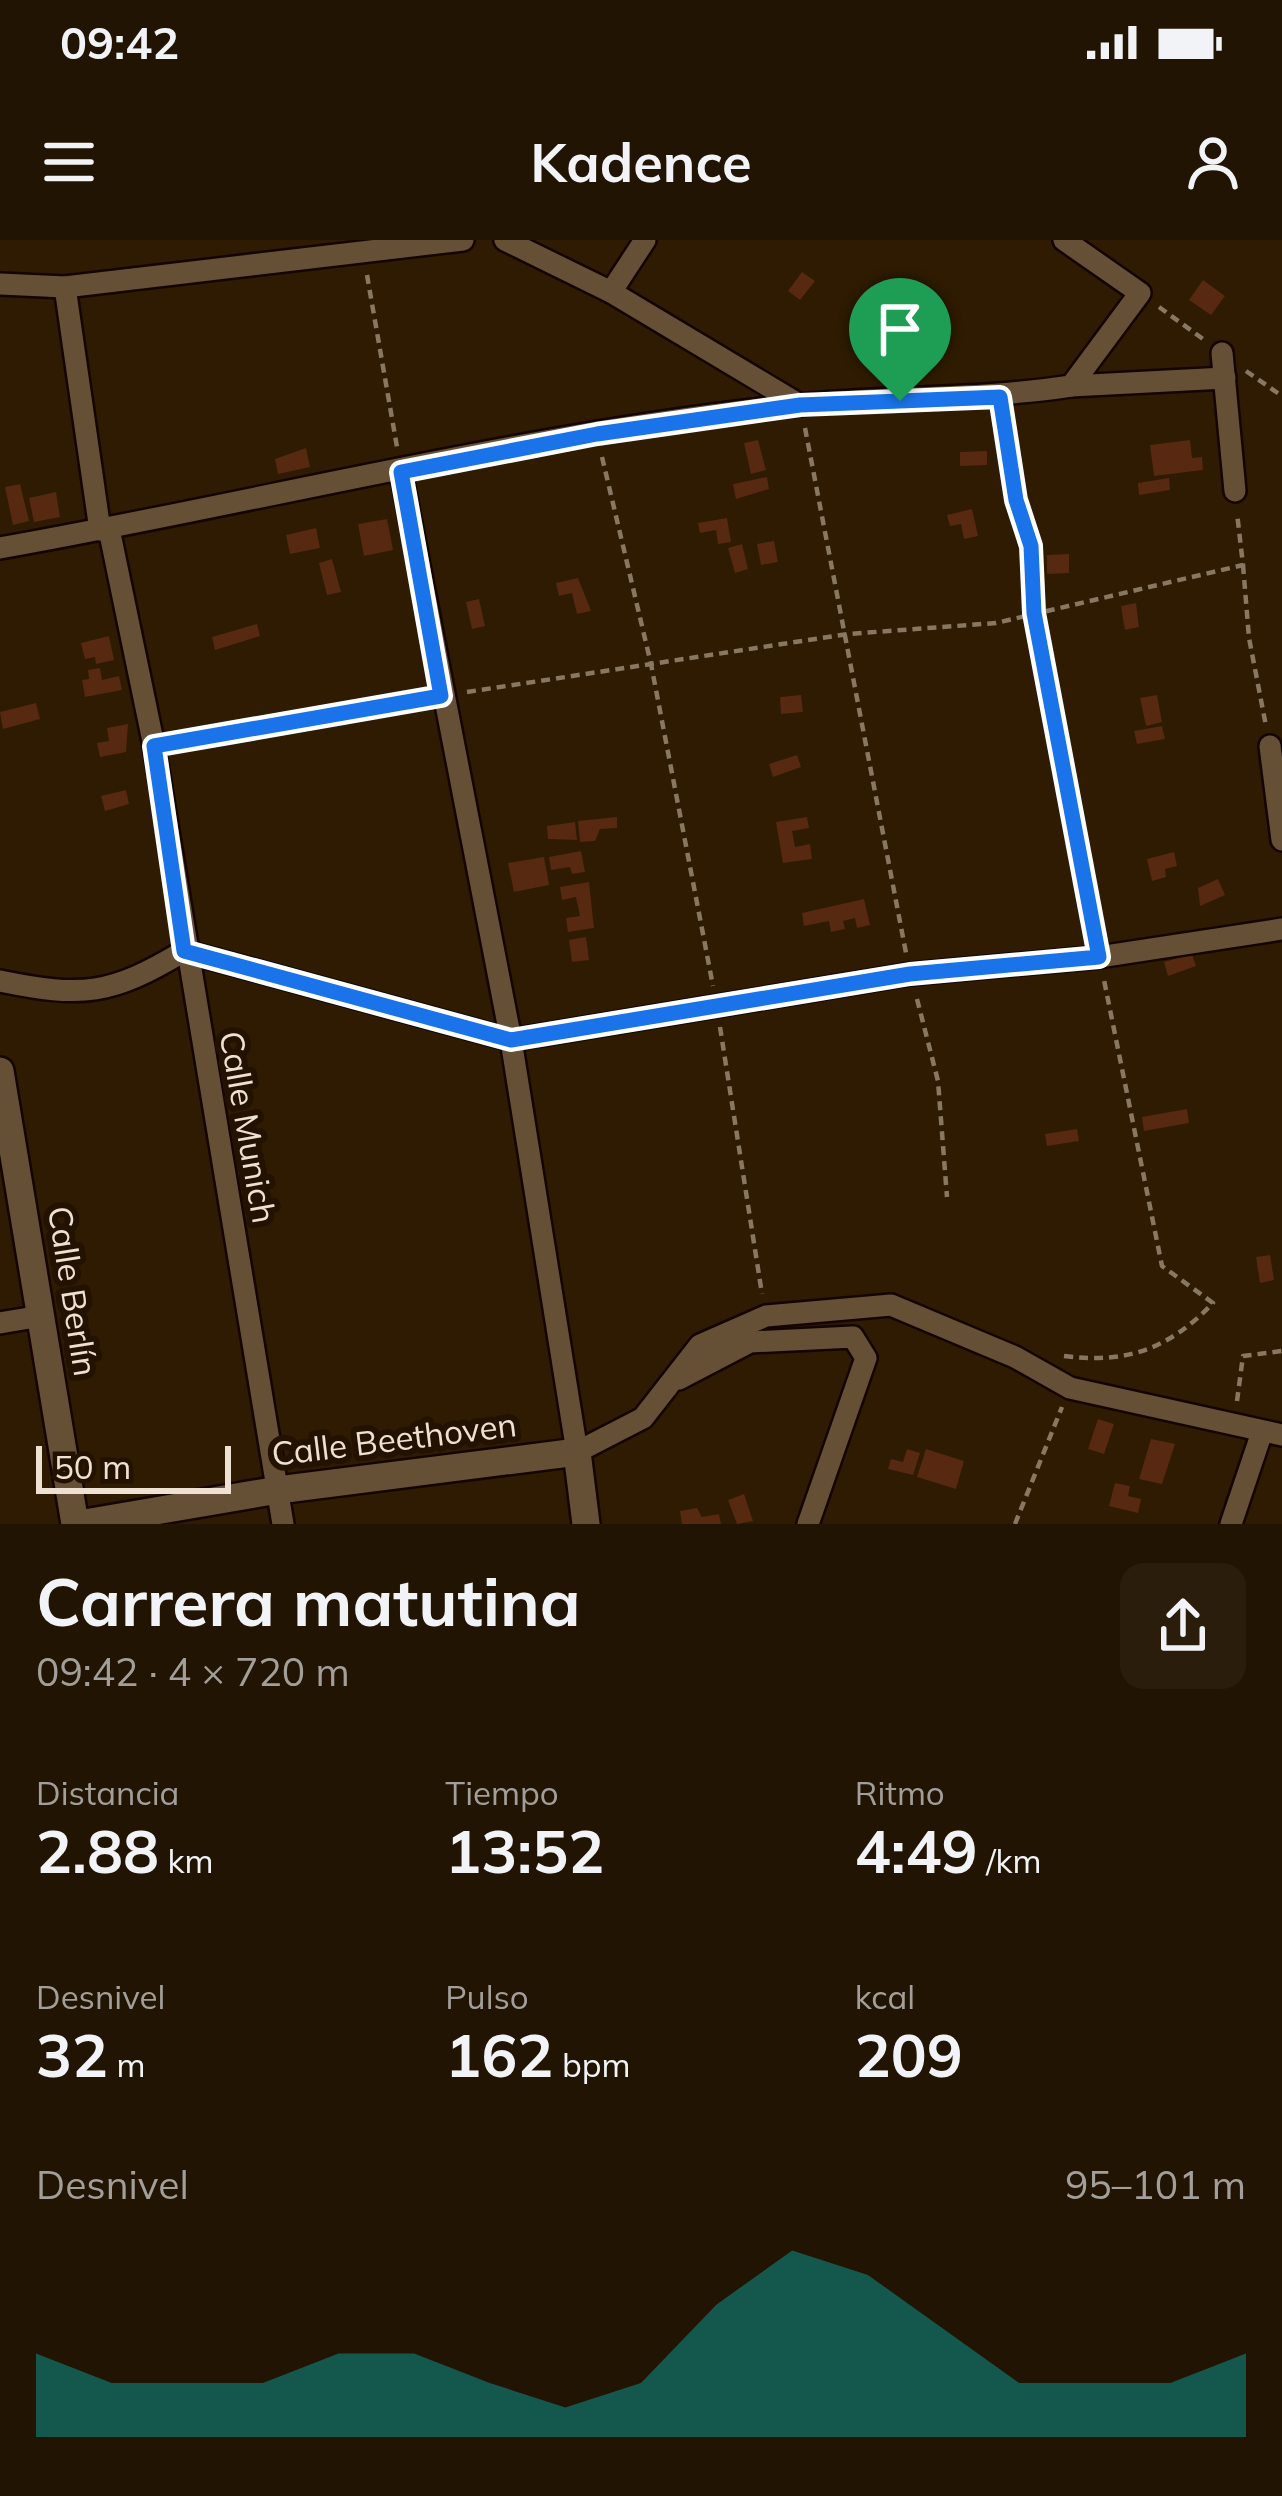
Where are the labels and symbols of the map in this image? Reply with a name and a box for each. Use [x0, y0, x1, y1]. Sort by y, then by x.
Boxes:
pin [849, 278, 951, 401]
street label: Calle Munich [211, 1028, 286, 1226]
street label: Calle Berlín [40, 1203, 107, 1379]
street label: Calle Beethoven [269, 1403, 519, 1474]
scale bar [36, 1440, 231, 1493]

